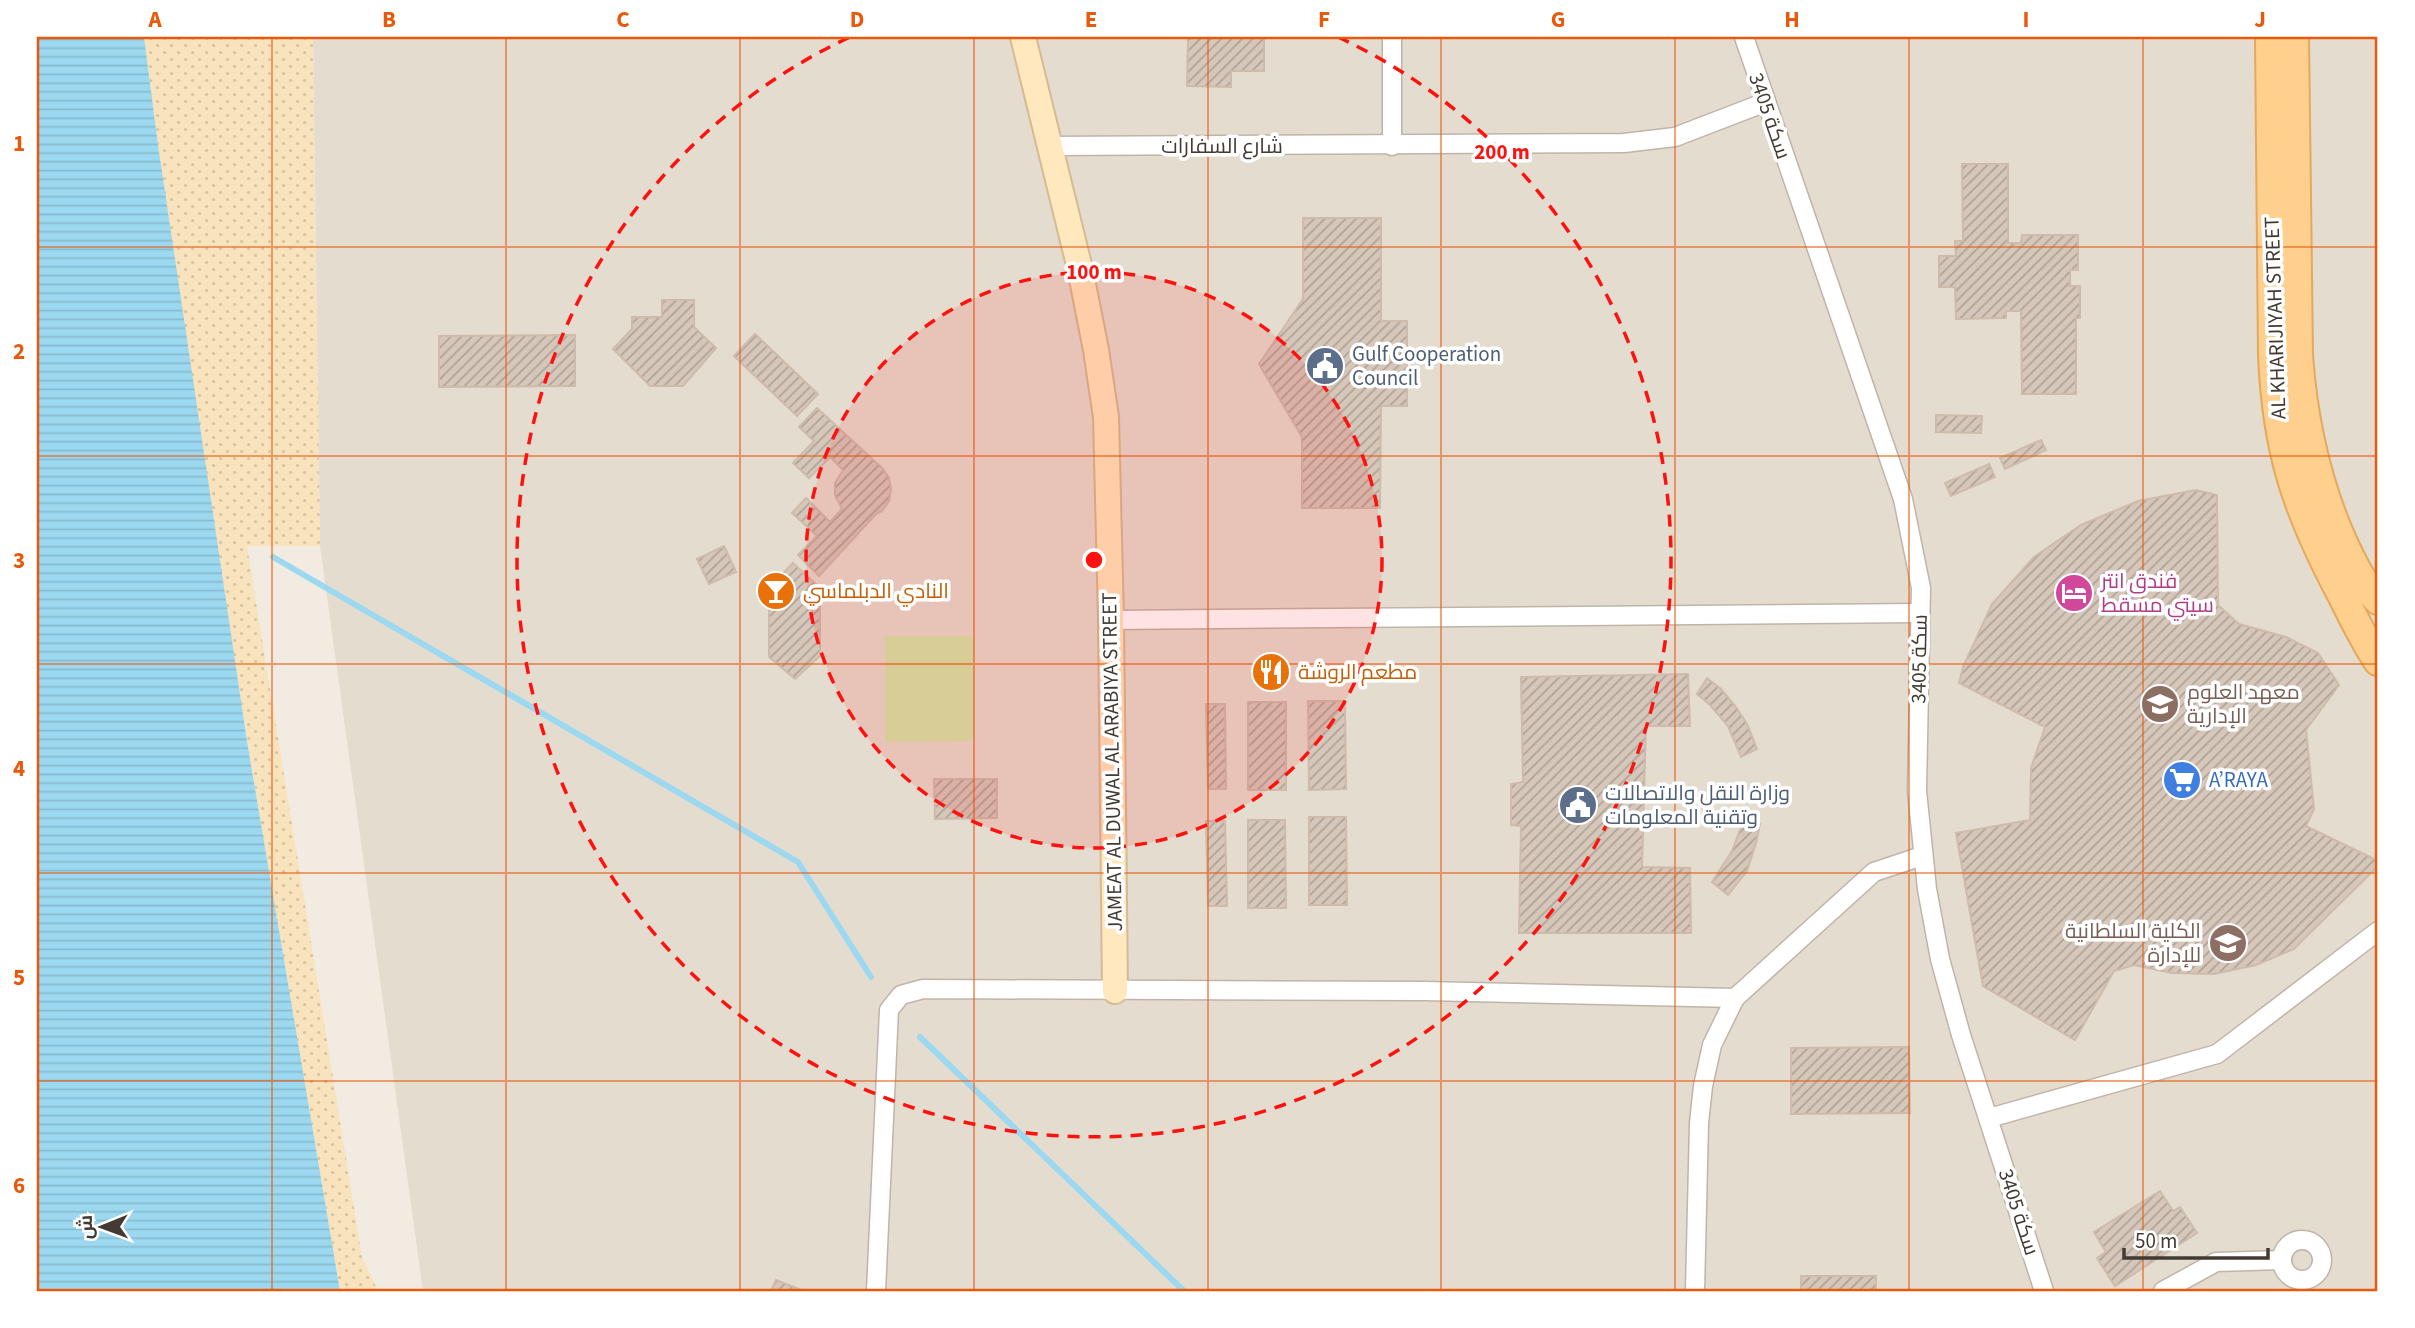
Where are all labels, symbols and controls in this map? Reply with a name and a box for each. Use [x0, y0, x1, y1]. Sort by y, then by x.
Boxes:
text: A [147, 3, 162, 36]
text: B [382, 3, 396, 36]
text: C [616, 3, 630, 36]
text: D [850, 3, 864, 36]
text: E [1085, 3, 1097, 36]
text: F [1318, 3, 1330, 36]
text: G [1551, 3, 1565, 36]
text: H [1784, 3, 1800, 36]
text: I [2023, 3, 2029, 36]
text: J [2254, 3, 2266, 36]
street label: سكة 3405 [1741, 69, 1799, 163]
text: 1 [13, 127, 25, 160]
street label: شارع السفارات [1161, 131, 1283, 161]
text: 200 m [1474, 137, 1530, 167]
street label: AL KHARIJIYAH STREET [2256, 216, 2294, 420]
text: 100 m [1066, 257, 1122, 287]
text: 2 [13, 335, 25, 368]
place label: Gulf Cooperation Council [1352, 339, 1501, 393]
public building icon: Gulf Cooperation Council [1304, 345, 1346, 387]
text: 3 [13, 544, 25, 577]
centre of rings [1082, 548, 1106, 572]
place label: فندق انتر سيتي مسقط [2100, 566, 2214, 621]
bar icon: النادي الدبلماسي [755, 570, 797, 612]
hotel icon: فندق انتر سيتي مسقط [2053, 572, 2095, 614]
place label: النادي الدبلماسي [803, 576, 949, 607]
street label: JAMEAT AL DUWAL AL ARABIYA STREET [1094, 592, 1130, 932]
street label: سكة 3405 [1903, 614, 1935, 704]
restaurant icon: مطعم الروشة [1250, 651, 1292, 693]
place label: مطعم الروشة [1298, 657, 1417, 687]
place label: معهد العلوم الإدارية [2187, 677, 2300, 731]
school or university icon: معهد العلوم الإدارية [2139, 683, 2181, 725]
text: 4 [13, 752, 25, 785]
supermarket icon: A’RAYA [2161, 759, 2203, 801]
place label: A’RAYA [2209, 765, 2269, 795]
place label: وزارة النقل والاتصالات وتقنية المعلومات [1605, 778, 1790, 832]
public building icon: وزارة النقل والاتصالات وتقنية المعلومات [1557, 784, 1599, 826]
place label: الكلية السلطانية للإدارة [2065, 916, 2201, 970]
school or university icon: الكلية السلطانية للإدارة [2207, 922, 2249, 964]
text: 5 [13, 961, 25, 994]
street label: سكة 3405 [1991, 1165, 2047, 1259]
text: 6 [13, 1169, 25, 1202]
north arrow [66, 1192, 136, 1262]
text: ش [73, 1215, 100, 1240]
scale bar [2124, 1216, 2268, 1260]
text: 50 m [2135, 1226, 2177, 1256]

